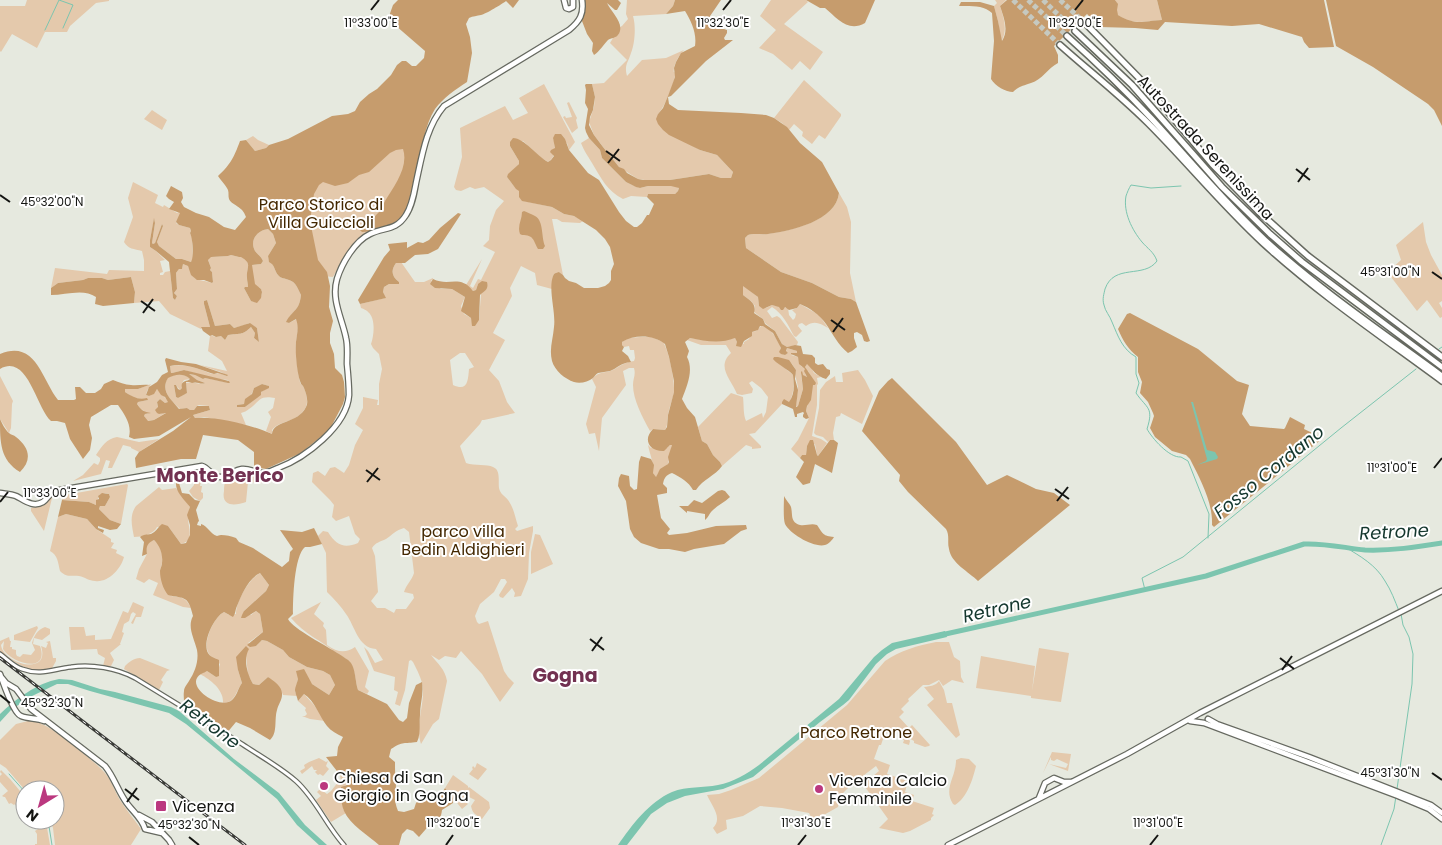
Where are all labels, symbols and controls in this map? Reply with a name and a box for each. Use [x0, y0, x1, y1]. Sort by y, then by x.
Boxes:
text: 11°33'00"E [344, 14, 398, 31]
text: 11°32'30"E [697, 14, 749, 31]
text: 11°32'00"E [1048, 14, 1102, 31]
street label: Autostrada Serenissima [1132, 70, 1279, 225]
text: 45°32'00"N [21, 193, 83, 210]
park label: Parco Storico di Villa Guiccioli [259, 193, 383, 234]
text: 45°31'00"N [1360, 263, 1420, 280]
water label: Fosso Cordano [1208, 419, 1329, 524]
text: 11°31'00"E [1367, 459, 1417, 476]
district label: Monte Berico [156, 462, 284, 489]
text: 11°33'00"E [23, 484, 77, 501]
water label: Retrone [1359, 517, 1429, 546]
park label: parco villa Bedin Aldighieri [401, 520, 525, 561]
water label: Retrone [960, 589, 1034, 629]
district label: Gogna [532, 662, 598, 689]
water label: Retrone [175, 693, 246, 755]
text: 45°32'30"N [21, 694, 83, 711]
park label: Parco Retrone [800, 721, 912, 744]
text: 45°31'30"N [1360, 764, 1420, 781]
place label: Chiesa di San Giorgio in Gogna [334, 766, 469, 807]
place label: Vicenza Calcio Femminile [829, 769, 947, 810]
north arrow [15, 780, 65, 830]
marker: Chiesa di San Giorgio in Gogna [318, 780, 330, 792]
marker: Vicenza Calcio Femminile [813, 783, 825, 795]
place label: Vicenza [172, 795, 235, 818]
marker: Vicenza [154, 799, 168, 813]
text: N [22, 804, 42, 827]
text: 11°32'00"E [426, 814, 480, 831]
text: 11°31'30"E [781, 814, 831, 831]
text: 11°31'00"E [1133, 814, 1183, 831]
text: 45°32'30"N [158, 816, 220, 833]

